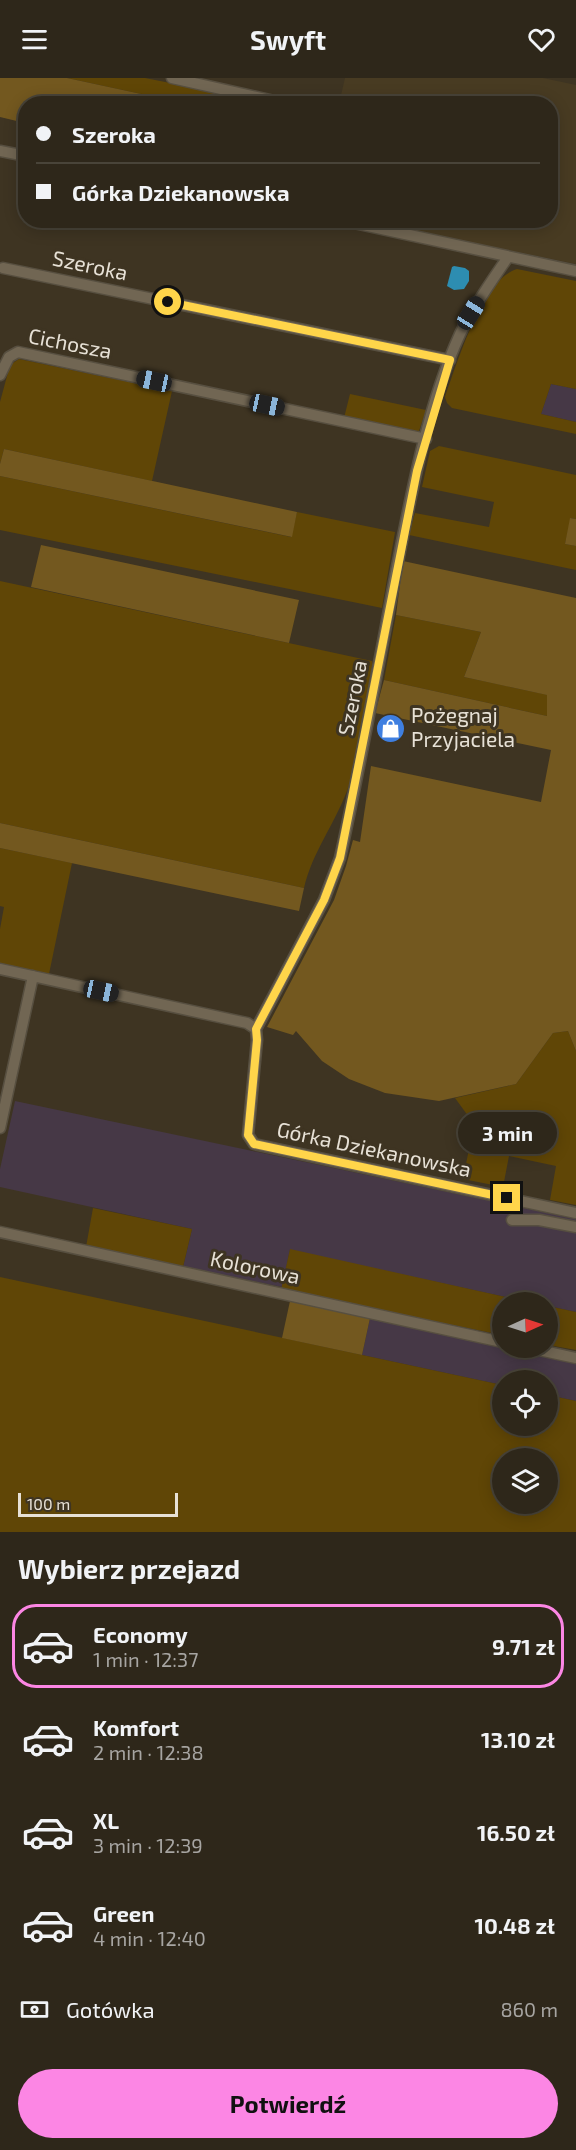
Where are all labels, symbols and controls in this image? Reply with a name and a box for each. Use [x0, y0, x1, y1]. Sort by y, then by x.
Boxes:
icon: menu [18, 23, 51, 56]
text: Swyft [250, 23, 326, 55]
icon: heart [525, 23, 558, 56]
text: Szeroka [72, 121, 156, 147]
text: Górka Dziekanowska [72, 179, 289, 205]
street label: Szeroka [51, 244, 130, 285]
route start [154, 288, 181, 315]
car [454, 293, 488, 333]
street label: Cichosza [26, 322, 114, 363]
car [135, 368, 173, 394]
car [248, 392, 286, 418]
street label: Szeroka [332, 658, 371, 737]
place label: Pożegnaj Przyjaciela [411, 702, 515, 752]
shop icon: Pożegnaj Przyjaciela [374, 712, 406, 744]
car [82, 978, 120, 1004]
callout: 3 min [458, 1111, 556, 1153]
street label: Górka Dziekanowska [275, 1116, 474, 1181]
text: 3 min [482, 1121, 533, 1145]
route end [493, 1184, 520, 1211]
street label: Kolorowa [208, 1245, 302, 1288]
north arrow [492, 1292, 558, 1358]
map controls [492, 1292, 558, 1514]
button: locate [492, 1370, 558, 1436]
button: layers [492, 1448, 558, 1514]
scale bar [18, 1490, 178, 1518]
text: 100 m [27, 1494, 70, 1513]
text: Wybierz przejazd [18, 1552, 240, 1584]
icon: car [21, 1619, 75, 1673]
text: Economy [93, 1621, 188, 1647]
text: 9.71 zł [492, 1633, 555, 1659]
text: 1 min · 12:37 [93, 1647, 198, 1671]
icon: car [21, 1712, 75, 1766]
text: Komfort [93, 1714, 179, 1740]
text: 13.10 zł [481, 1726, 555, 1752]
text: 2 min · 12:38 [93, 1740, 204, 1764]
icon: car [21, 1805, 75, 1859]
text: XL [93, 1807, 119, 1833]
text: 16.50 zł [477, 1819, 555, 1845]
text: 3 min · 12:39 [93, 1833, 203, 1857]
icon: car [21, 1898, 75, 1952]
text: Green [93, 1900, 155, 1926]
text: 10.48 zł [474, 1912, 555, 1938]
text: 4 min · 12:40 [93, 1926, 206, 1950]
icon: cash [18, 1993, 51, 2026]
text: Gotówka [66, 1996, 155, 2022]
text: 860 m [500, 1997, 558, 2021]
button: Potwierdź [18, 2069, 558, 2138]

